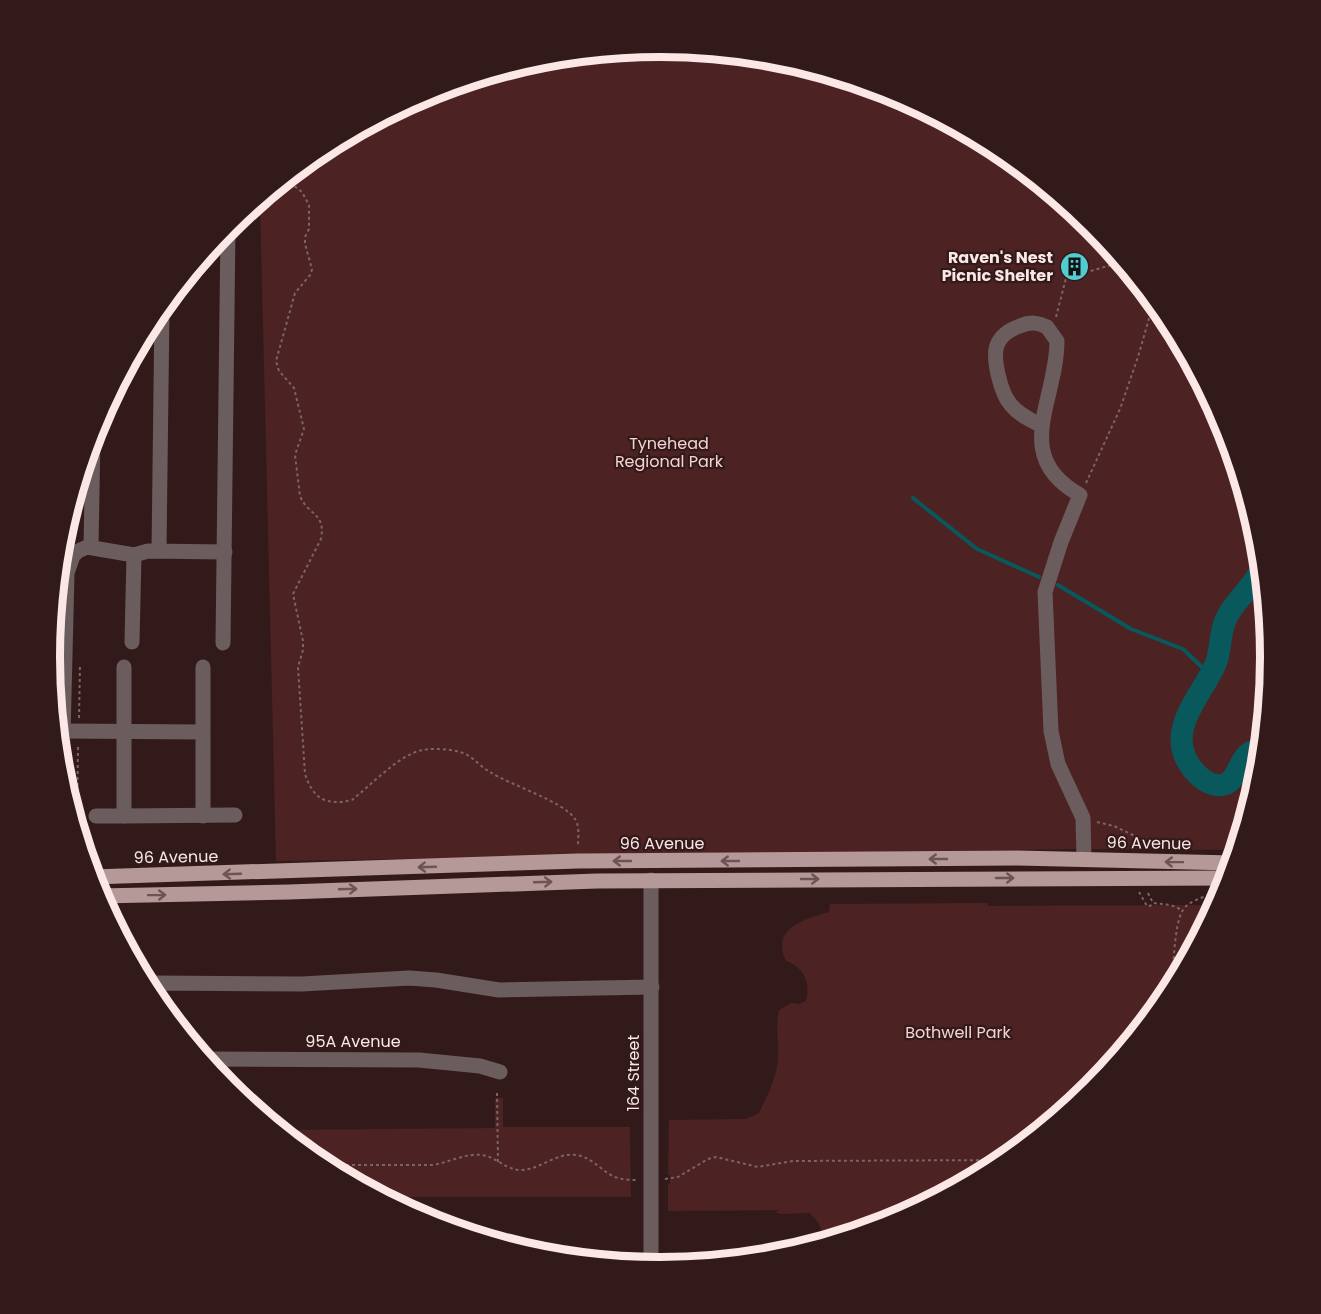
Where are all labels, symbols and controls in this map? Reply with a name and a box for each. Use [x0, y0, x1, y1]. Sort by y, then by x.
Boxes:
place label: Raven's Nest Picnic Shelter [942, 246, 1053, 287]
building icon: Raven's Nest Picnic Shelter [1058, 250, 1090, 282]
park label: Tynehead Regional Park [615, 432, 724, 473]
street label: 96 Avenue [1107, 831, 1192, 855]
street label: 96 Avenue [620, 832, 704, 855]
street label: 96 Avenue [134, 845, 219, 869]
one-way arrow [928, 853, 948, 865]
one-way arrow [612, 855, 632, 867]
one-way arrow [720, 855, 740, 866]
one-way arrow [1165, 856, 1185, 867]
one-way arrow [418, 861, 438, 873]
one-way arrow [223, 868, 243, 879]
one-way arrow [994, 872, 1014, 884]
one-way arrow [799, 873, 819, 885]
one-way arrow [532, 876, 552, 887]
one-way arrow [337, 884, 357, 895]
one-way arrow [146, 889, 166, 901]
park label: Bothwell Park [905, 1021, 1012, 1044]
street label: 95A Avenue [305, 1030, 401, 1053]
street label: 164 Street [622, 1035, 645, 1111]

